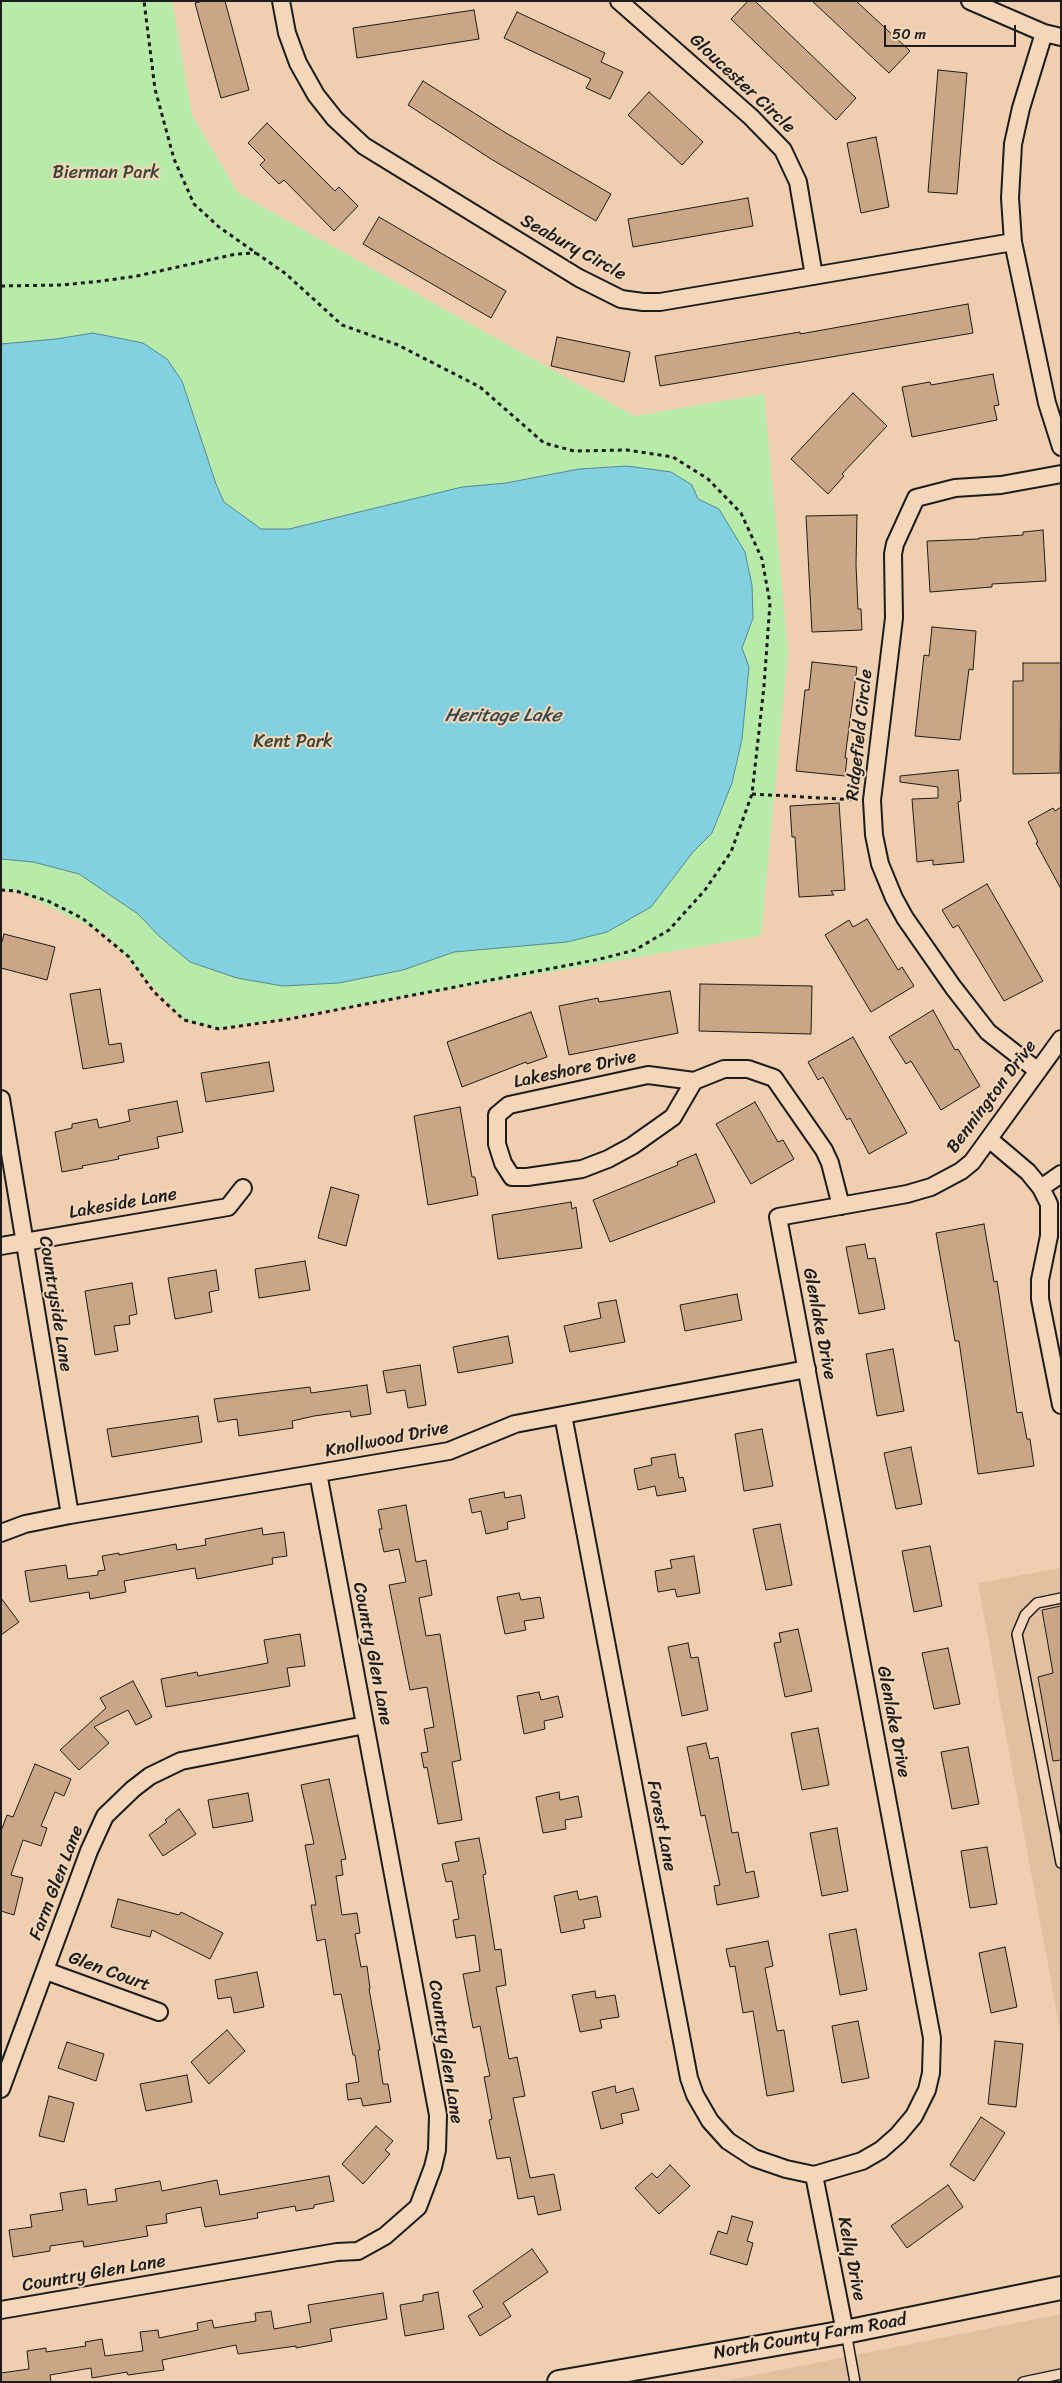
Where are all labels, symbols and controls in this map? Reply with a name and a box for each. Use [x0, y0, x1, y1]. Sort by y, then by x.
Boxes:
scale bar [887, 15, 1020, 47]
text: 50 m [892, 21, 926, 47]
street label: Gloucester Circle [685, 30, 799, 138]
park label: Bierman Park [52, 162, 160, 184]
street label: Seabury Circle [516, 210, 630, 286]
street label: Ridgefield Circle [842, 668, 878, 802]
water label: Heritage Lake [445, 705, 561, 727]
park label: Kent Park [253, 731, 333, 753]
street label: Bennington Drive [943, 1036, 1041, 1158]
street label: Lakeshore Drive [512, 1046, 638, 1094]
street label: Lakeside Lane [67, 1184, 179, 1224]
street label: Countryside Lane [34, 1235, 76, 1373]
street label: Glenlake Drive [798, 1266, 840, 1382]
street label: Knollwood Drive [323, 1417, 451, 1463]
street label: Country Glen Lane [348, 1581, 396, 1727]
street label: Glenlake Drive [872, 1664, 914, 1780]
street label: Forest Lane [642, 1779, 680, 1873]
street label: Farm Glen Lane [25, 1823, 89, 1943]
street label: Glen Court [65, 1947, 153, 1997]
street label: Country Glen Lane [423, 1979, 467, 2125]
street label: Kelly Drive [832, 2215, 870, 2303]
street label: Country Glen Lane [21, 2251, 167, 2297]
street label: North County Farm Road [712, 2309, 908, 2365]

